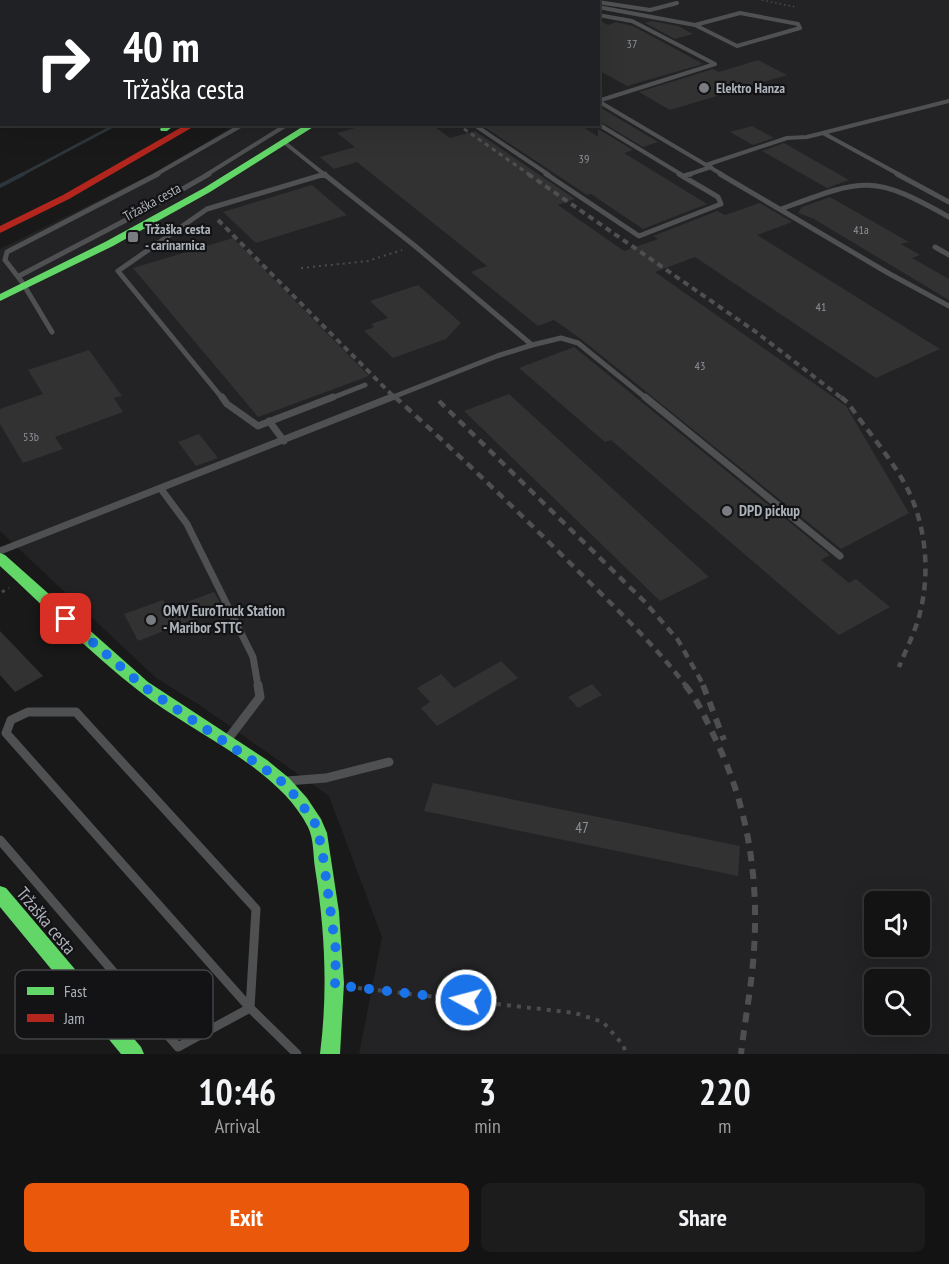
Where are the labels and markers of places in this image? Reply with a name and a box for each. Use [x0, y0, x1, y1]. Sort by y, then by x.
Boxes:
place label: Elektro Hanza [716, 79, 785, 97]
marker: Elektro Hanza [697, 81, 711, 95]
place label: Tržaška cesta - carinarnica [145, 220, 211, 254]
marker: Tržaška cesta - carinarnica [126, 230, 140, 244]
place label: DPD pickup [739, 501, 800, 520]
marker: DPD pickup [720, 504, 734, 518]
pin [40, 593, 91, 644]
place label: OMV EuroTruck Station - Maribor STTC [163, 601, 285, 637]
marker: OMV EuroTruck Station - Maribor STTC [144, 613, 158, 627]

